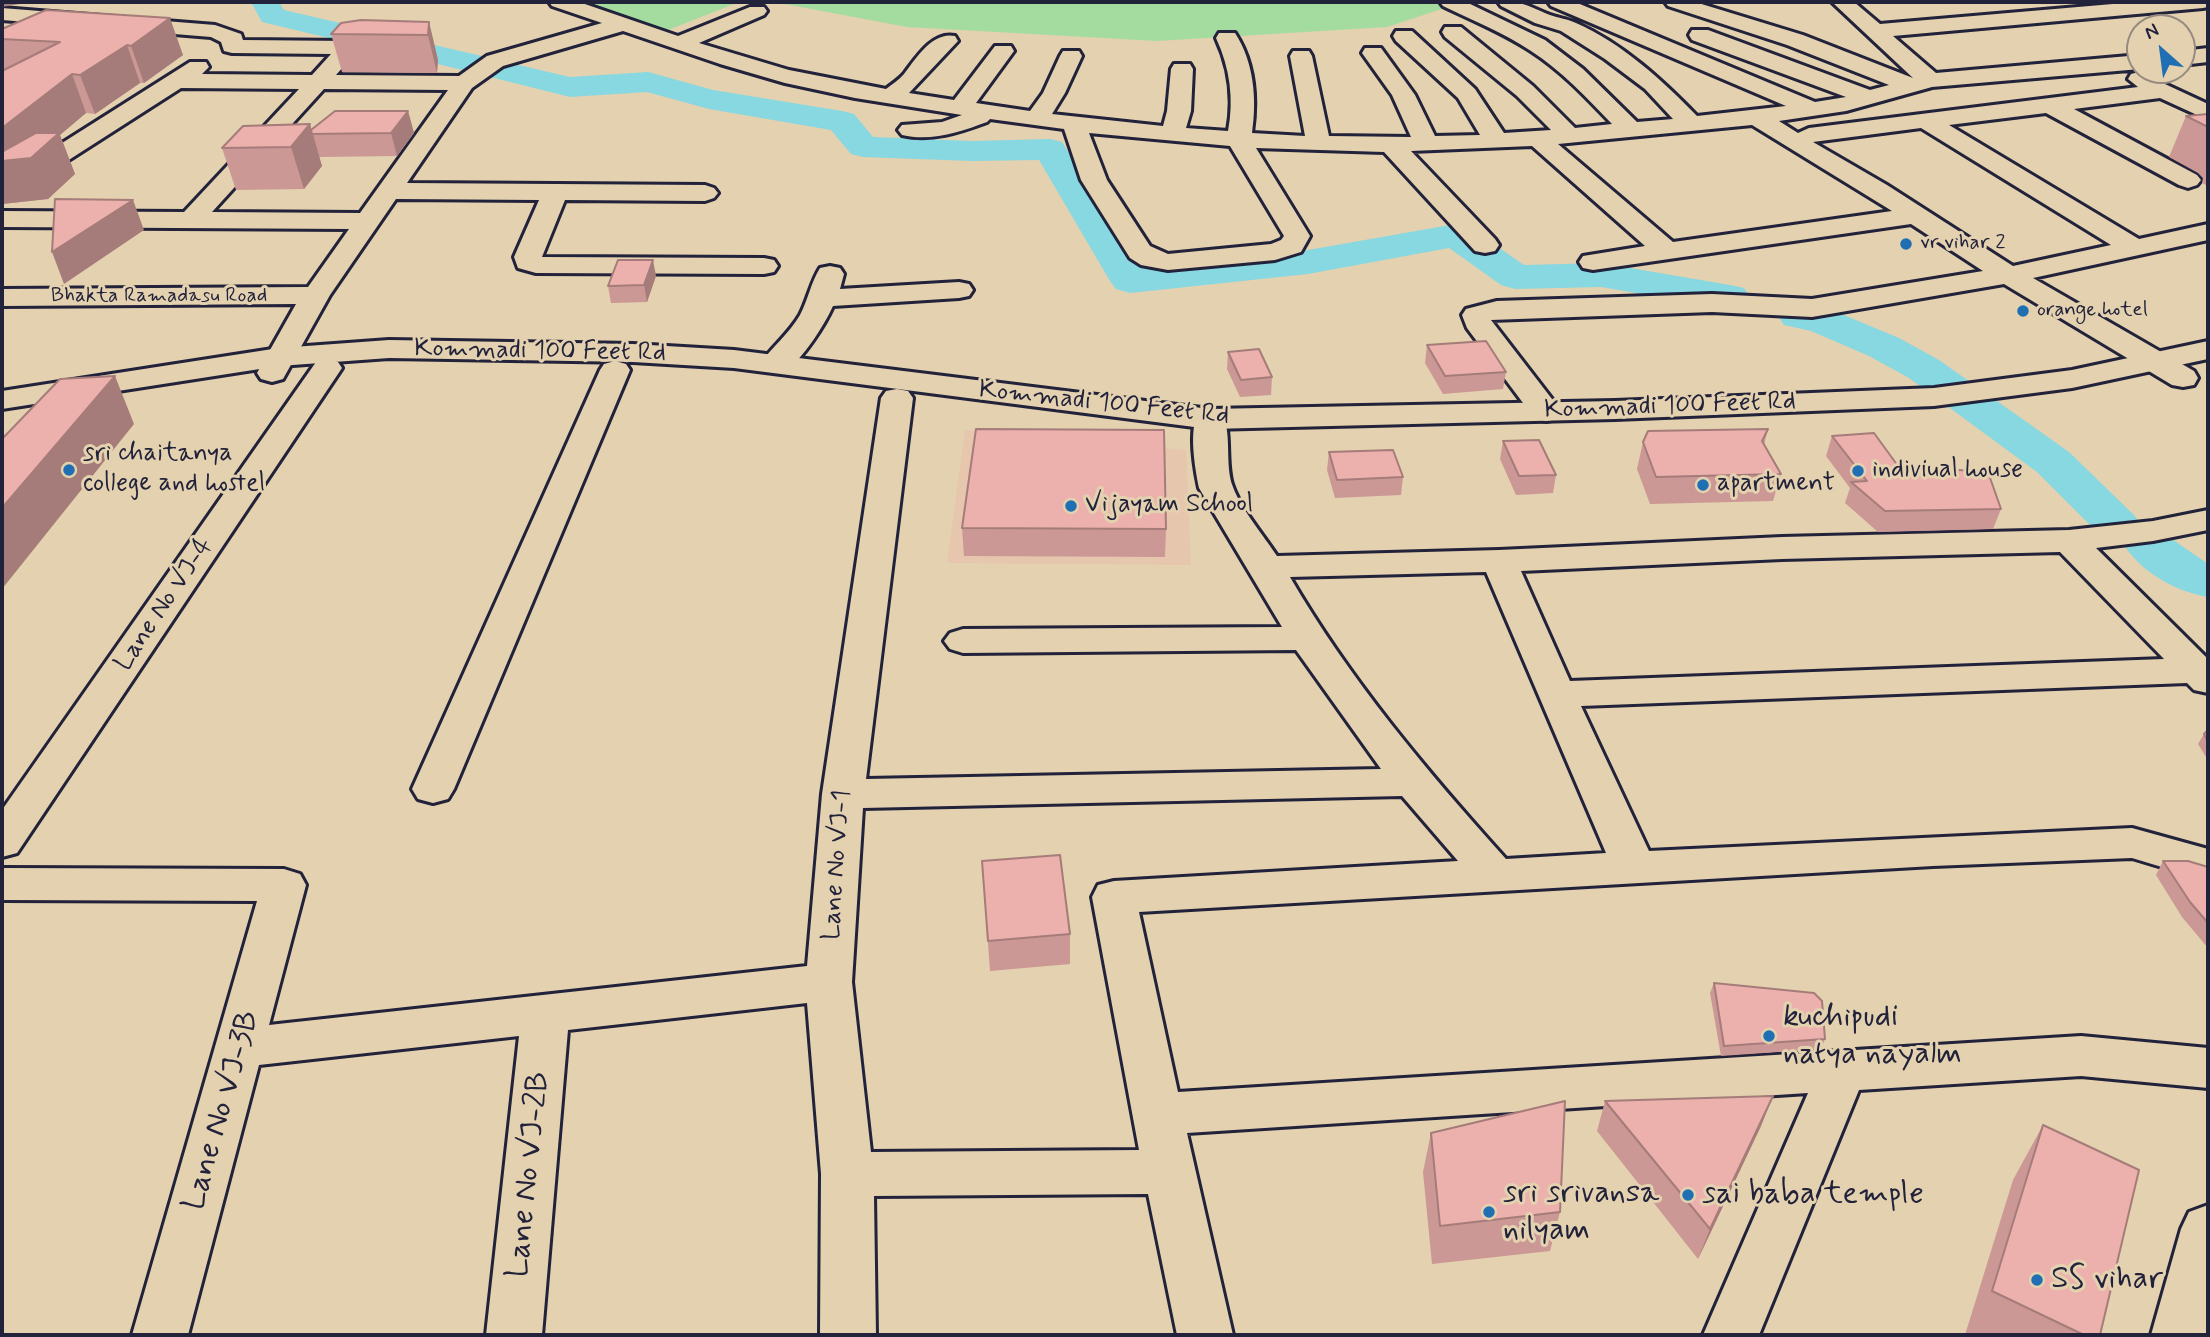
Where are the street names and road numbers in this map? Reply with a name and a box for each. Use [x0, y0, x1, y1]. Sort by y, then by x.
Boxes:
street label: Bhakta Ramadasu Road [51, 284, 267, 310]
street label: Kommadi 100 Feet Rd [414, 334, 666, 370]
street label: Kommadi 100 Feet Rd [977, 375, 1231, 433]
street label: Kommadi 100 Feet Rd [1544, 387, 1796, 427]
street label: Lane No VJ-4 [109, 532, 221, 678]
street label: Lane No VJ-1 [817, 789, 859, 941]
street label: Lane No VJ-3B [176, 1007, 270, 1215]
street label: Lane No VJ-2B [500, 1070, 560, 1280]

